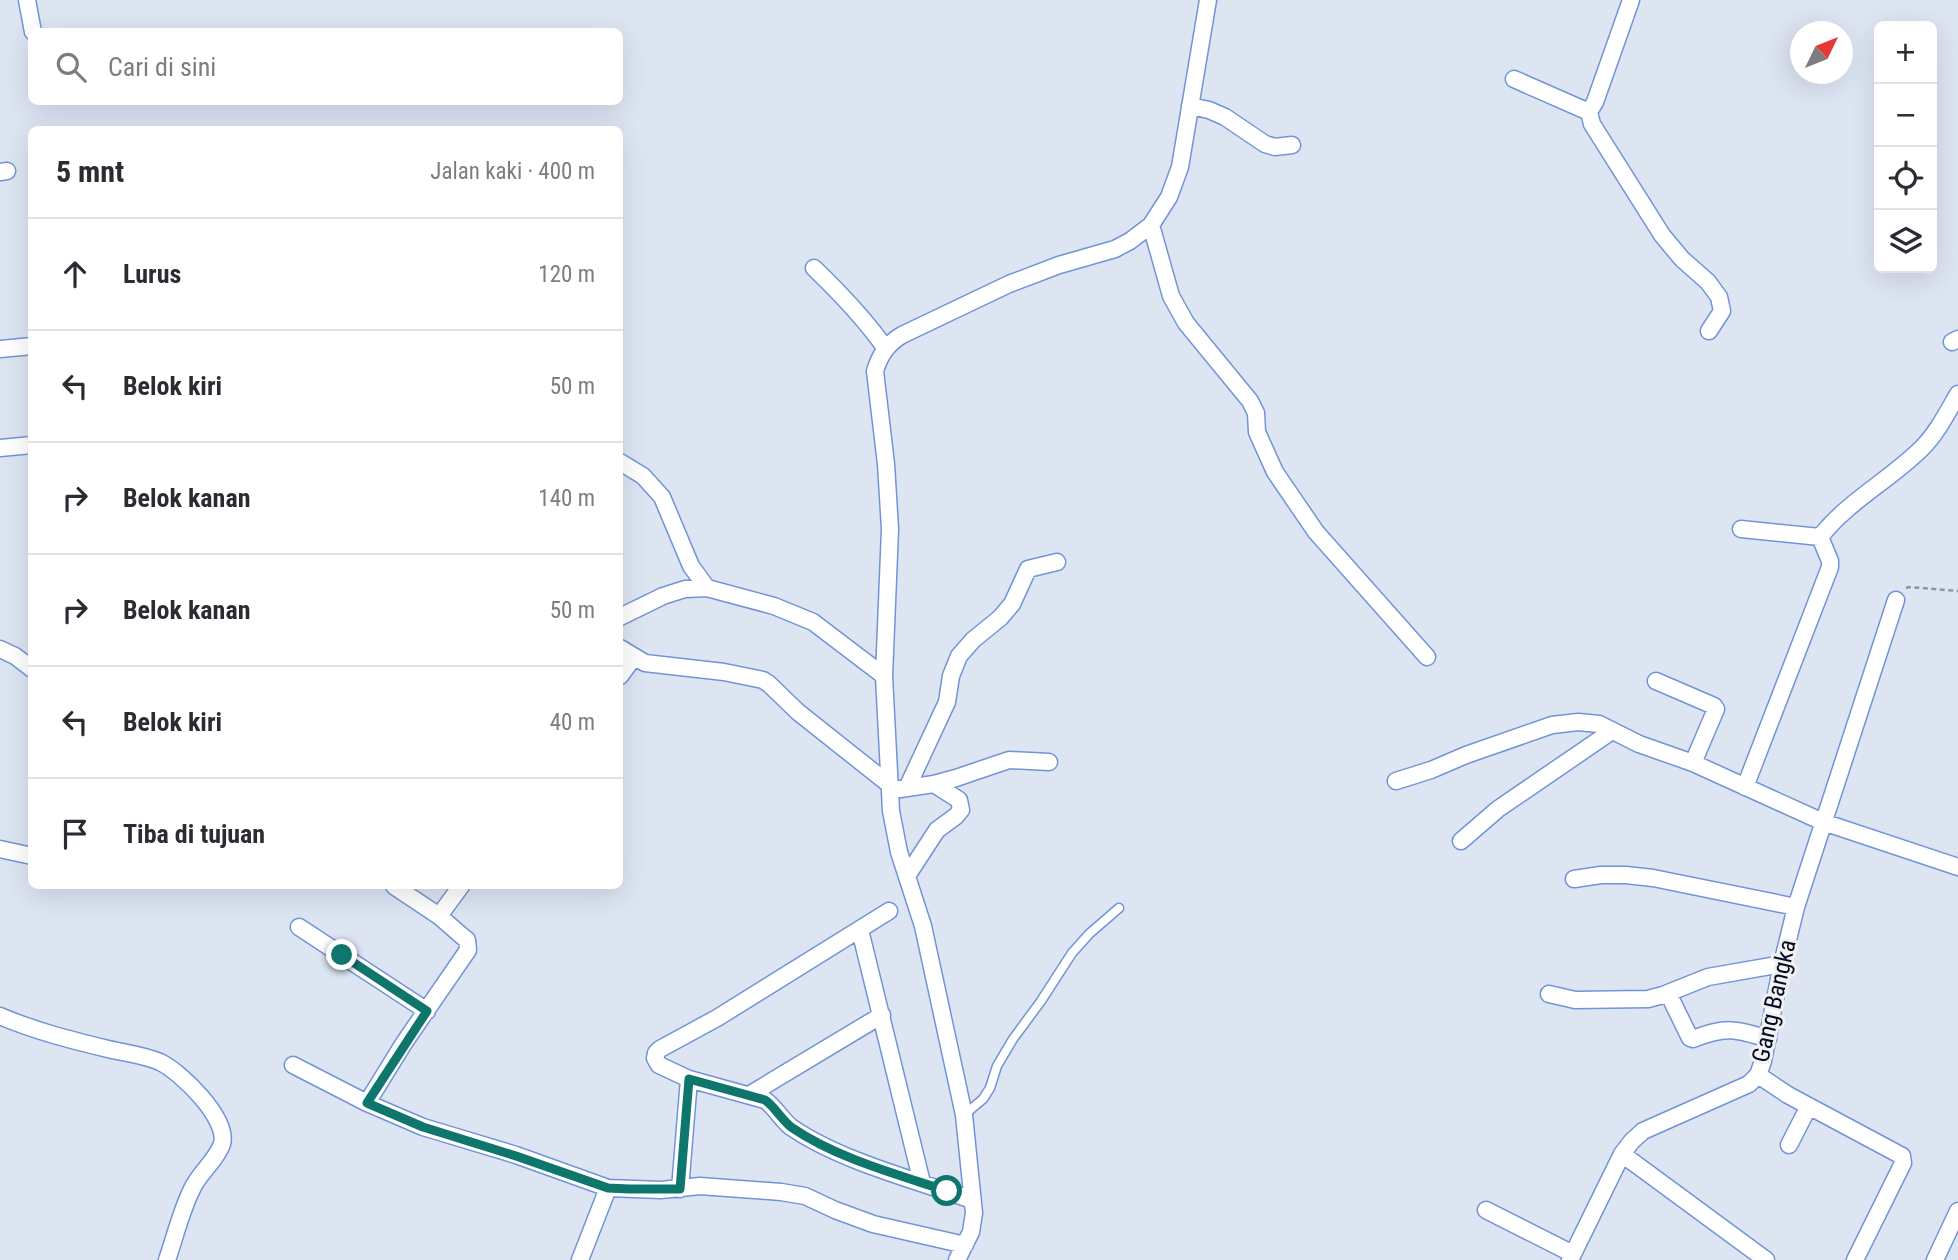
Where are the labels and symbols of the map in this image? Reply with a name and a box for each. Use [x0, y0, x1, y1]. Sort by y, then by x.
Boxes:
north arrow [1790, 21, 1853, 84]
street label: Gang Bangka [1746, 937, 1802, 1065]
route end [326, 939, 357, 970]
route start [931, 1175, 962, 1206]

